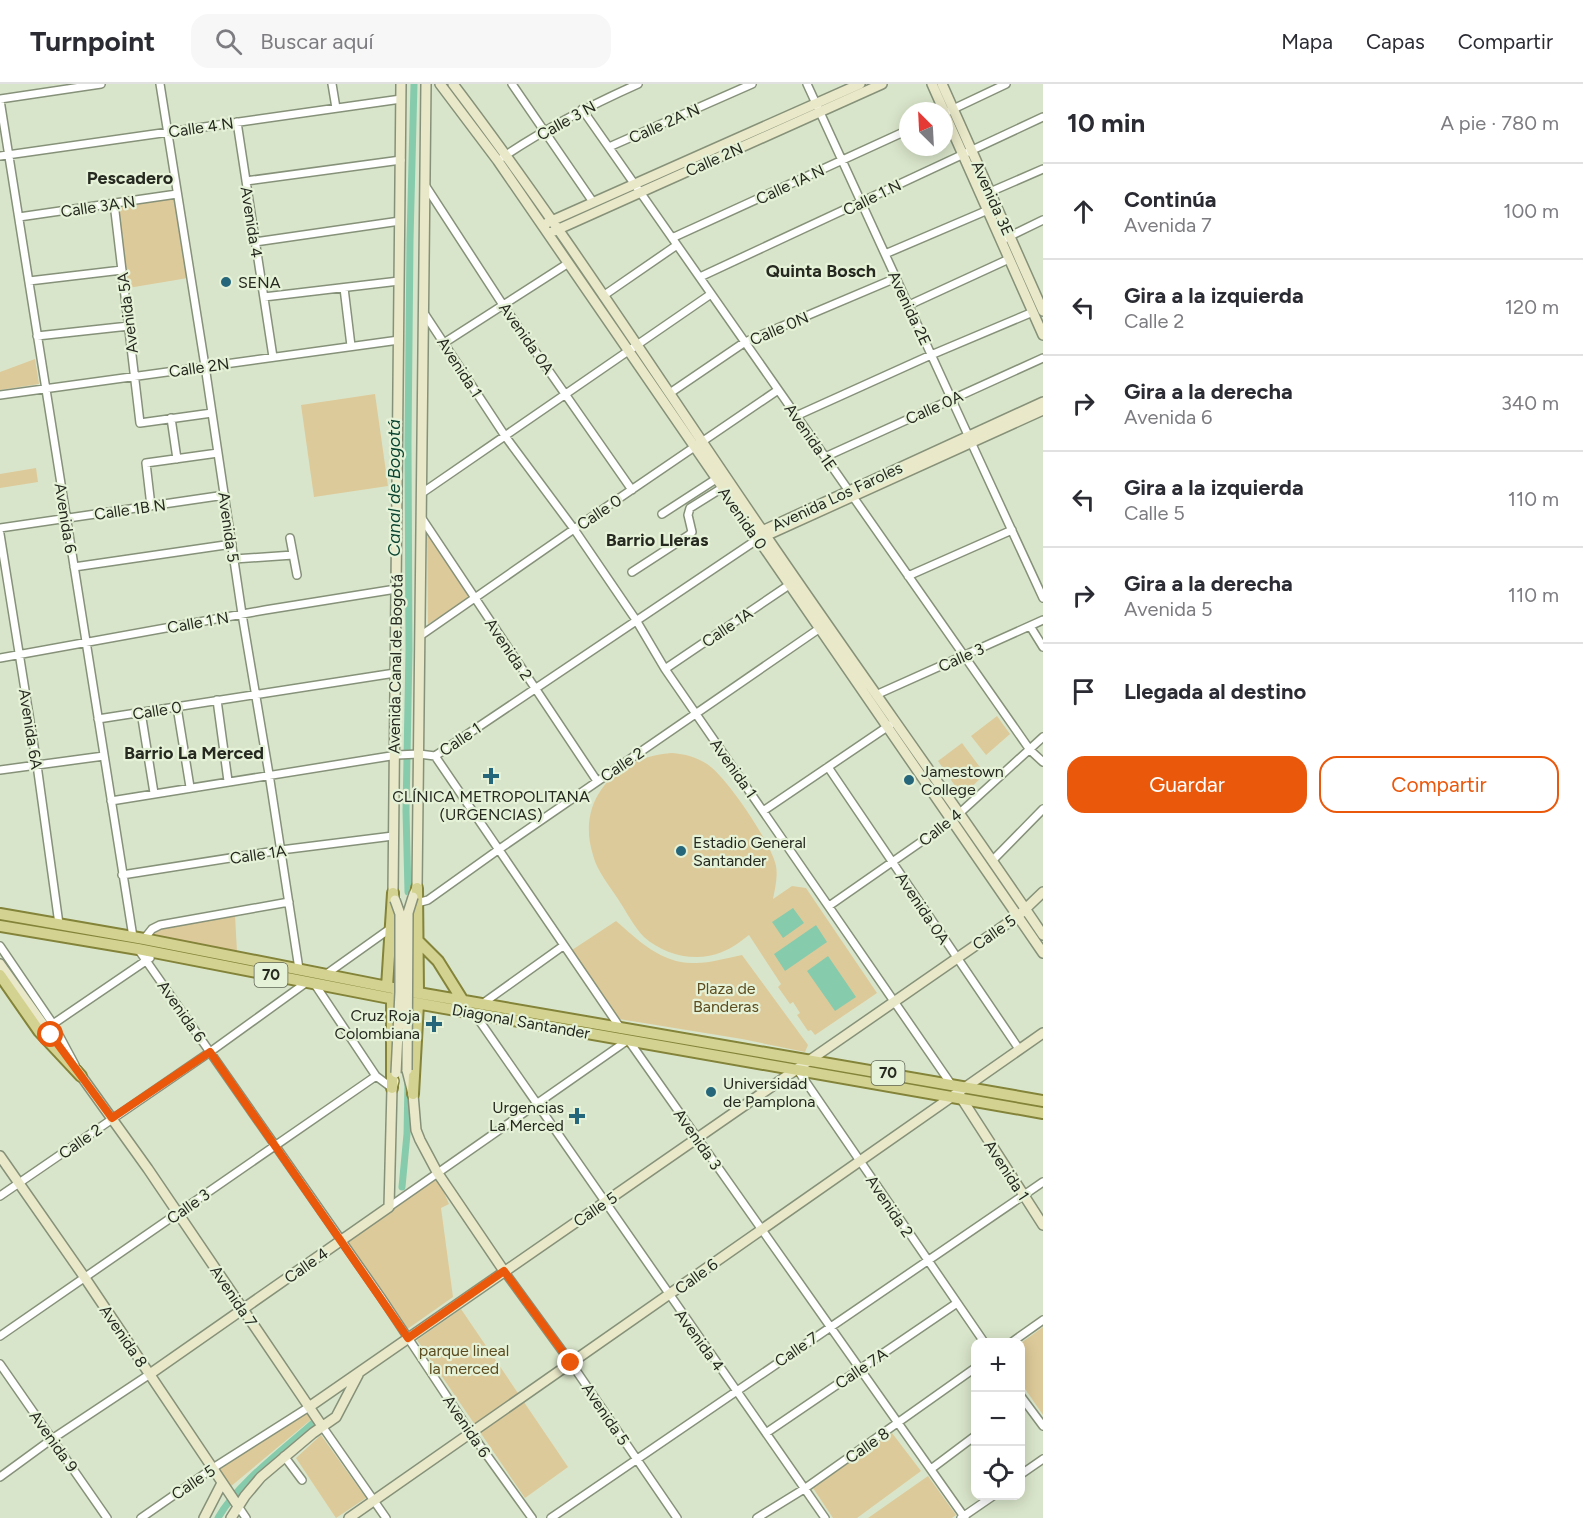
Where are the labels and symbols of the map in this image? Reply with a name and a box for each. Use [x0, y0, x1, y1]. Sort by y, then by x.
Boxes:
street label: Calle 3 N [533, 97, 599, 144]
street label: Calle 2A N [626, 99, 703, 147]
north arrow [899, 102, 953, 156]
street label: Calle 4 N [167, 114, 235, 141]
street label: Calle 2N [683, 138, 746, 180]
street label: Avenida 3E [968, 158, 1017, 239]
street label: Calle 1A N [753, 160, 827, 209]
district label: Pescadero [87, 167, 173, 189]
street label: Calle 1 N [840, 175, 904, 220]
street label: Avenida 4 [237, 185, 266, 259]
street label: Calle 3A N [59, 192, 137, 221]
district label: Quinta Bosch [766, 260, 876, 282]
street label: Avenida 2E [884, 268, 935, 349]
street label: Avenida 5A [113, 271, 142, 355]
place label: SENA [238, 273, 281, 292]
marker: SENA [219, 275, 233, 289]
street label: Avenida 0A [495, 299, 558, 378]
street label: Calle 0N [747, 308, 811, 349]
street label: Avenida 1 [433, 333, 486, 401]
street label: Calle 2N [168, 354, 230, 381]
street label: Calle 0A [903, 386, 966, 428]
street label: Avenida 1E [781, 400, 841, 475]
water label: Canal de Bogotá [383, 419, 405, 557]
street label: Avenida Los Faroles [769, 458, 905, 535]
street label: Avenida 6 [51, 482, 80, 554]
street label: Avenida 0 [714, 483, 771, 553]
street label: Avenida 5 [214, 491, 243, 563]
street label: Calle 0 [573, 491, 625, 534]
street label: Calle 1B N [93, 495, 167, 524]
district label: Barrio Lleras [606, 529, 709, 551]
street label: Avenida Canal de Bogotá [384, 574, 407, 754]
street label: Calle 1A [698, 604, 756, 651]
street label: Calle 1 N [166, 608, 230, 637]
street label: Avenida 2 [481, 615, 536, 684]
street label: Calle 3 [935, 639, 987, 676]
street label: Avenida 6A [15, 687, 46, 771]
street label: Calle 0 [131, 697, 183, 724]
street label: Calle 1 [436, 719, 485, 760]
street label: Avenida 1 [706, 735, 761, 802]
district label: Barrio La Merced [124, 742, 264, 764]
street label: Calle 2 [597, 743, 648, 786]
place label: Jamestown College [921, 762, 1004, 799]
marker: CLÍNICA METROPOLITANA (URGENCIAS) [482, 767, 500, 785]
marker: Jamestown College [902, 773, 916, 787]
place label: CLÍNICA METROPOLITANA (URGENCIAS) [392, 787, 590, 824]
street label: Calle 4 [915, 805, 966, 850]
place label: Estadio General Santander [693, 833, 806, 870]
street label: Calle 1A [229, 841, 288, 868]
marker: Estadio General Santander [674, 844, 688, 858]
street label: Avenida 0A [892, 869, 954, 948]
street label: Calle 5 [969, 911, 1020, 954]
road number: 70 [254, 963, 288, 987]
street label: Avenida 6 [154, 977, 210, 1046]
park label: Plaza de Banderas [693, 979, 759, 1016]
street label: Diagonal Santander [451, 1000, 592, 1043]
place label: Cruz Roja Colombiana [334, 1006, 420, 1043]
marker: Cruz Roja Colombiana [425, 1015, 443, 1033]
route start [37, 1021, 63, 1047]
road number: 70 [872, 1061, 904, 1085]
place label: Universidad de Pamplona [723, 1074, 815, 1111]
marker: Universidad de Pamplona [704, 1085, 718, 1099]
place label: Urgencias La Merced [489, 1098, 564, 1135]
street label: Avenida 3 [670, 1105, 726, 1174]
marker: Urgencias La Merced [568, 1107, 586, 1125]
street label: Calle 2 [55, 1120, 106, 1163]
street label: Avenida 1 [980, 1136, 1033, 1204]
street label: Avenida 2 [862, 1172, 917, 1241]
street label: Calle 3 [163, 1185, 213, 1228]
street label: Calle 5 [570, 1188, 621, 1231]
street label: Calle 4 [281, 1243, 332, 1287]
street label: Calle 6 [671, 1254, 721, 1298]
street label: Avenida 7 [206, 1262, 261, 1331]
street label: Avenida 8 [96, 1301, 151, 1371]
street label: Avenida 4 [671, 1306, 728, 1375]
street label: Calle 7 [771, 1328, 822, 1371]
park label: parque lineal la merced [419, 1341, 509, 1378]
street label: Calle 7A [832, 1344, 891, 1393]
route end [557, 1349, 583, 1375]
street label: Avenida 5 [578, 1380, 633, 1449]
street label: Avenida 6 [439, 1392, 494, 1461]
street label: Avenida 9 [26, 1407, 82, 1476]
street label: Calle 8 [842, 1424, 893, 1467]
street label: Calle 5 [168, 1461, 219, 1504]

